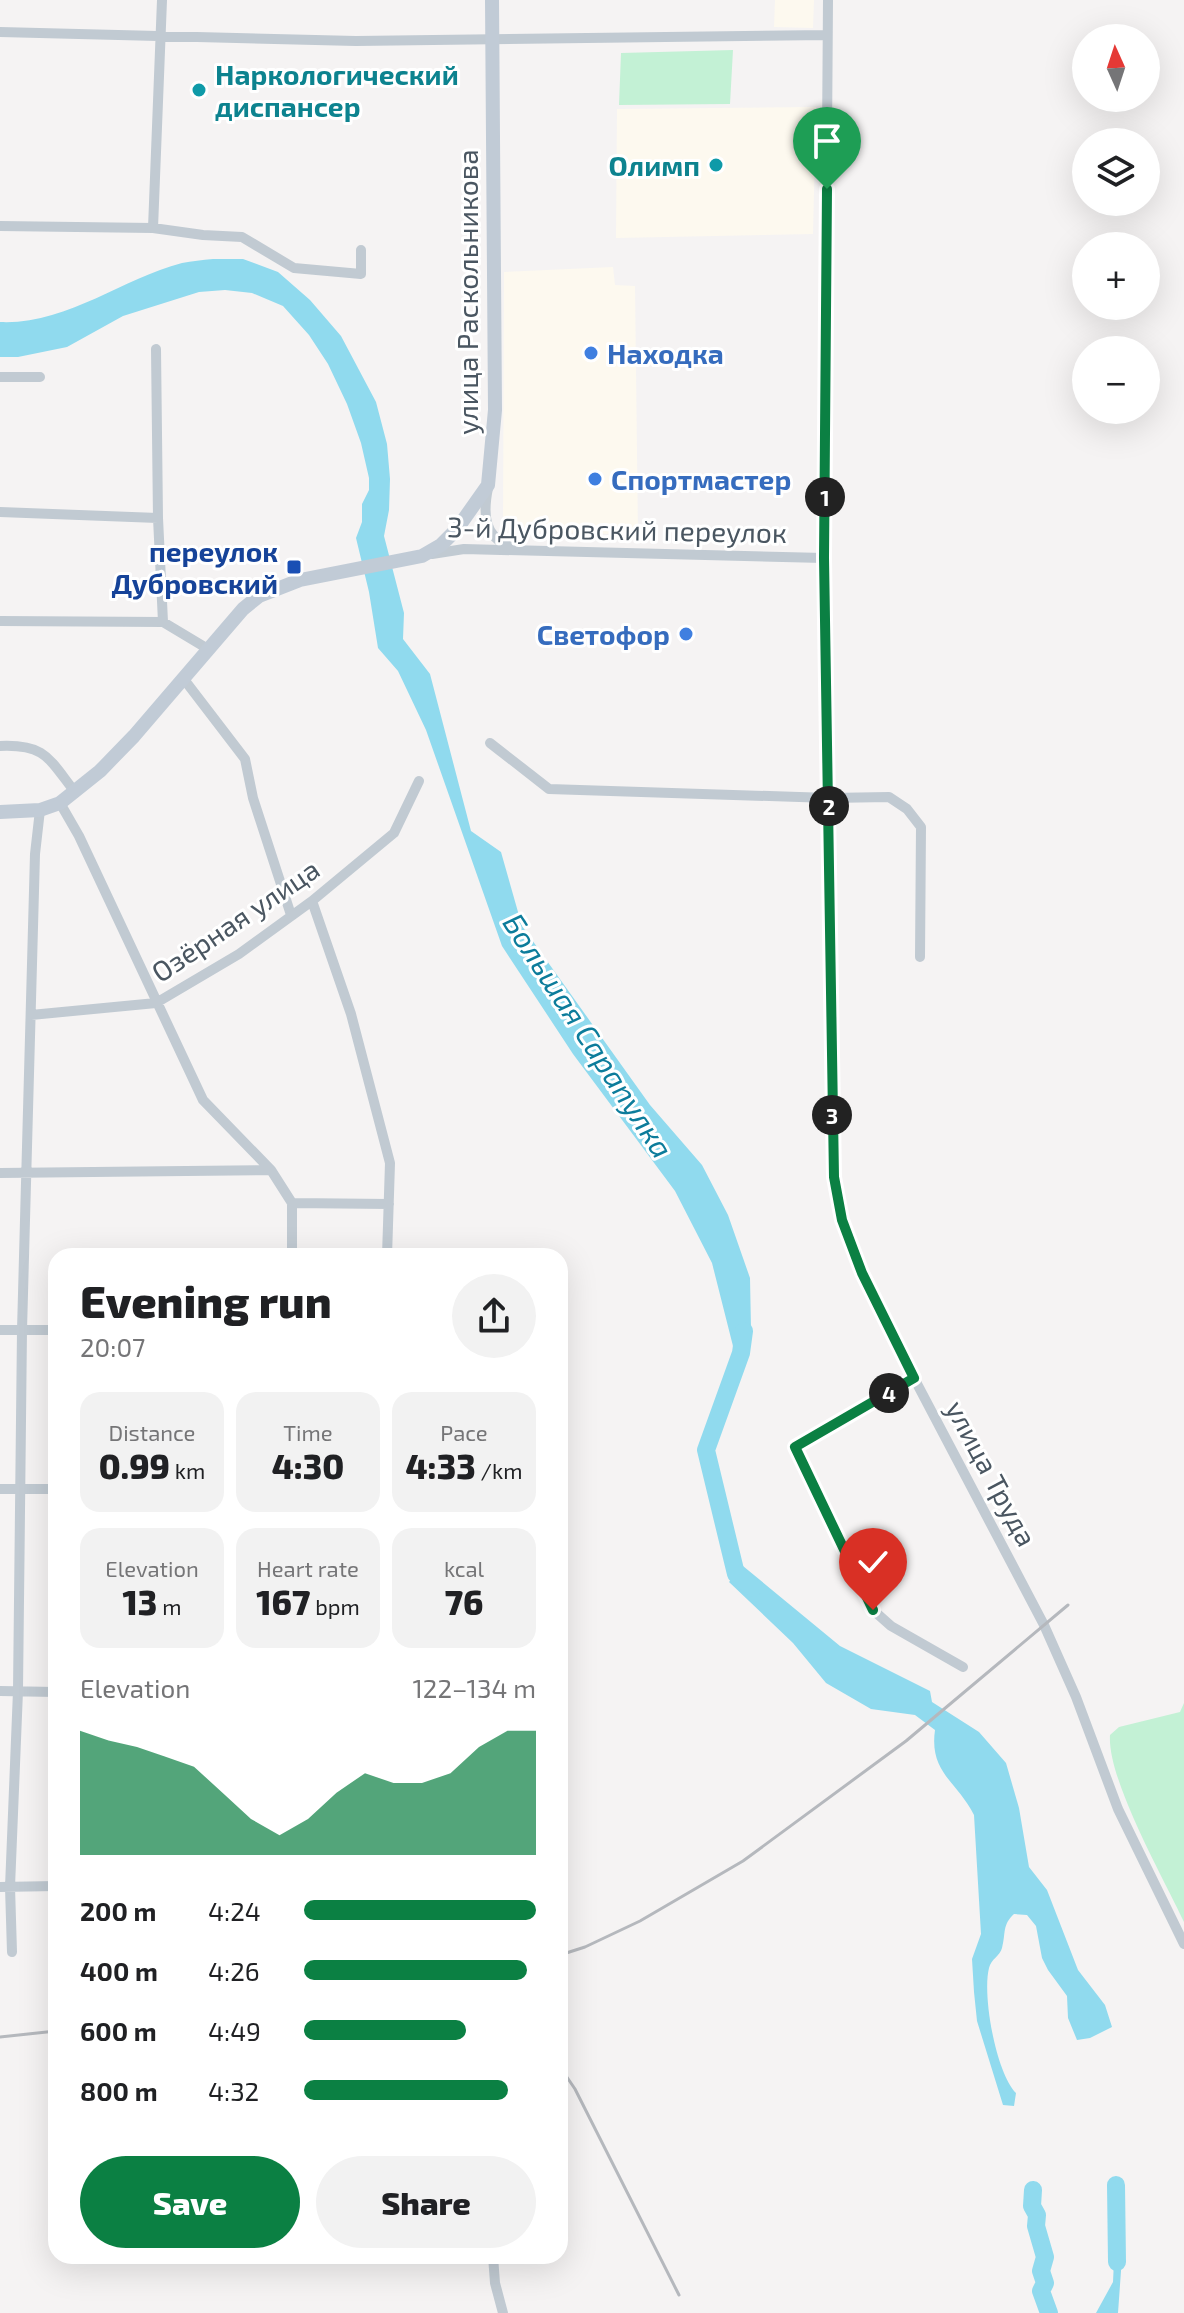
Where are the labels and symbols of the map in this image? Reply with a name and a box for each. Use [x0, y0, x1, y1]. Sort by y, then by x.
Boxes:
north arrow [1072, 24, 1160, 112]
place label: Наркологический диспансер [215, 57, 459, 123]
marker: Наркологический диспансер [190, 81, 208, 99]
pin [793, 107, 861, 189]
place label: Олимп [609, 148, 700, 182]
street label: улица Раскольникова [450, 149, 484, 435]
marker: Олимп [707, 156, 725, 174]
place label: Находка [607, 336, 724, 370]
marker: Находка [582, 344, 600, 362]
place label: Спортмастер [611, 462, 791, 496]
marker: Спортмастер [586, 470, 604, 488]
pin: 1 [805, 477, 845, 517]
street label: 3-й Дубровский переулок [447, 509, 787, 549]
place label: переулок Дубровский [111, 534, 278, 600]
marker: переулок Дубровский [285, 558, 303, 576]
place label: Светофор [537, 617, 670, 651]
marker: Светофор [677, 625, 695, 643]
pin: 2 [809, 786, 849, 826]
street label: Озёрная улица [144, 851, 326, 989]
water label: Большая Сарапулка [496, 906, 682, 1164]
pin: 3 [812, 1095, 852, 1135]
pin: 4 [869, 1373, 909, 1413]
street label: улица Труда [939, 1394, 1045, 1552]
pin [839, 1528, 907, 1610]

